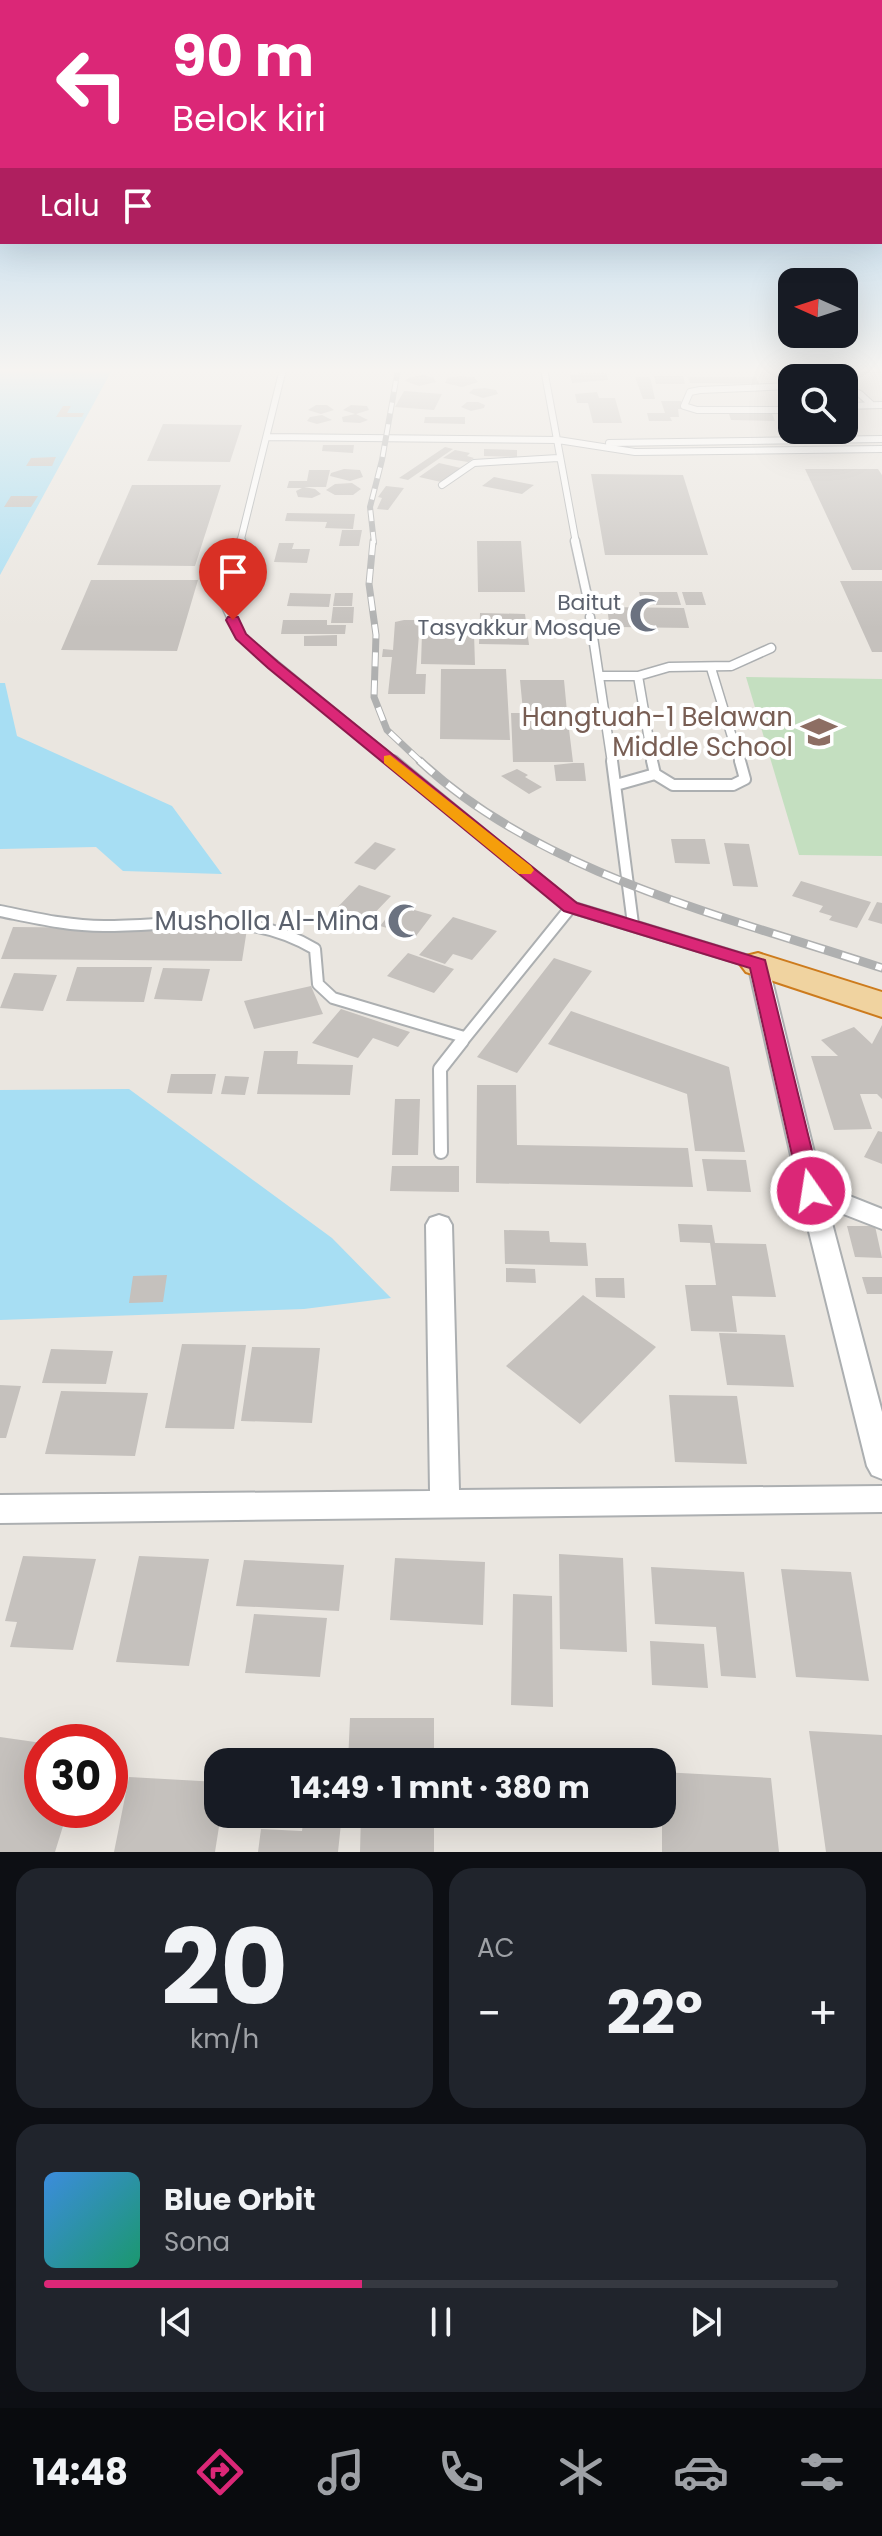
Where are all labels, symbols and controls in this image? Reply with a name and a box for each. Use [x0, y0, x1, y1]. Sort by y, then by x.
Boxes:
text: 90 m [172, 17, 314, 96]
icon: left [40, 32, 144, 136]
text: Belok kiri [172, 93, 326, 144]
text: Lalu [40, 184, 100, 227]
icon: arrive [116, 184, 160, 228]
north arrow [778, 268, 858, 348]
map controls [778, 268, 858, 444]
button: search [778, 364, 858, 444]
pin [199, 538, 267, 620]
icon: arrive [211, 550, 255, 594]
place label: Baitut Tasyakkur Mosque [418, 587, 621, 643]
mosque icon: Baitut Tasyakkur Mosque [628, 596, 666, 634]
place label: Hangtuah-1 Belawan Middle School [522, 699, 793, 765]
school or university icon: Hangtuah-1 Belawan Middle School [800, 713, 838, 751]
mosque icon: Musholla Al-Mina [386, 902, 424, 940]
place label: Musholla Al-Mina [155, 903, 379, 939]
position arrow [769, 1149, 853, 1233]
speed limit sign: 30 [24, 1724, 128, 1828]
text: 14:49 · 1 mnt · 380 m [290, 1766, 590, 1809]
text: 20 [161, 1895, 288, 2040]
text: AC [477, 1930, 515, 1966]
text: 22° [606, 1971, 703, 2055]
text: − [477, 1983, 501, 2044]
text: + [808, 1983, 838, 2044]
text: km/h [190, 2021, 259, 2057]
text: Blue Orbit [164, 2178, 316, 2221]
text: Sona [164, 2224, 230, 2260]
icon: previous [154, 2300, 198, 2344]
icon: pause [419, 2300, 463, 2344]
icon: next [684, 2300, 728, 2344]
icon: directions [192, 2444, 248, 2500]
icon: music [313, 2444, 369, 2500]
icon: phone [433, 2444, 489, 2500]
icon: climate [553, 2444, 609, 2500]
icon: car [673, 2444, 729, 2500]
icon: filters [794, 2444, 850, 2500]
text: 14:48 [32, 2447, 128, 2498]

